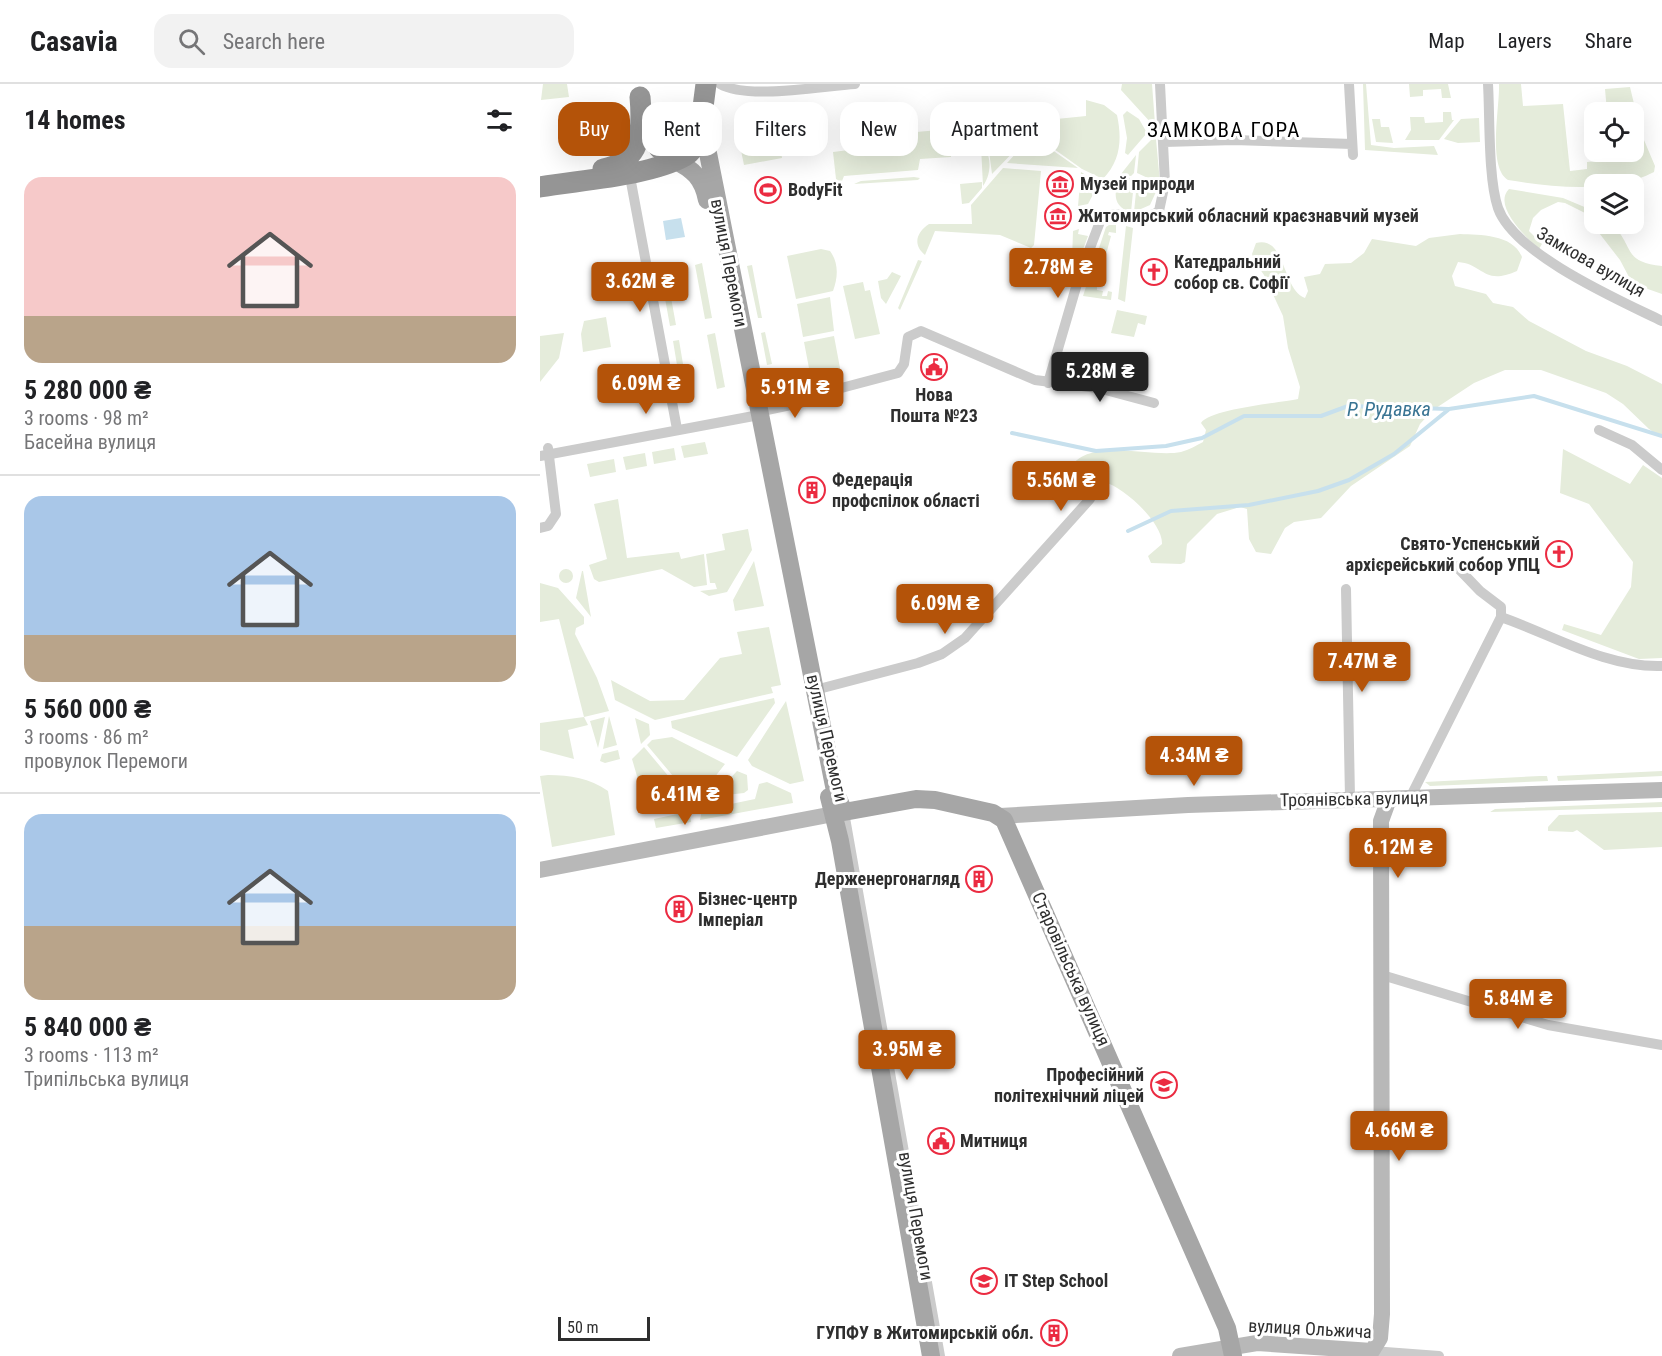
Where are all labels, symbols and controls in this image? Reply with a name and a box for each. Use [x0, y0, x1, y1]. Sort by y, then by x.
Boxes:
search box [154, 14, 574, 68]
text: Casavia [30, 25, 118, 58]
icon: search [175, 25, 208, 58]
text: Search here [223, 29, 325, 54]
text: Map [1428, 29, 1465, 53]
text: Layers [1498, 29, 1552, 53]
text: Share [1585, 29, 1632, 53]
chip: Buy [558, 102, 630, 156]
chip: Rent [642, 102, 722, 156]
chip: Filters [734, 102, 828, 156]
chip: New [840, 102, 918, 156]
chip: Apartment [930, 102, 1060, 156]
map controls [1584, 102, 1644, 234]
button: locate [1584, 102, 1644, 162]
icon: filters [483, 104, 516, 137]
text: 14 homes [24, 105, 126, 135]
district label: ЗАМКОВА ГОРА [1147, 118, 1301, 142]
museum icon: Музей природи [1045, 169, 1075, 199]
place label: Музей природи [1080, 173, 1195, 194]
button: layers [1584, 174, 1644, 234]
sports icon: BodyFit [753, 175, 783, 205]
place label: BodyFit [788, 179, 843, 200]
street label: вулиця Перемоги [707, 197, 752, 329]
museum icon: Житомирський обласний краєзнавчий музей [1043, 201, 1073, 231]
place label: Житомирський обласний краєзнавчий музей [1078, 205, 1419, 226]
icon: home [216, 216, 324, 324]
street label: Замкова вулиця [1533, 222, 1649, 301]
pin: 2.78M ₴ [1003, 248, 1113, 299]
place label: Катедральний собор св. Софії [1174, 251, 1290, 293]
text: 2.78M ₴ [1023, 255, 1093, 279]
church icon: Катедральний собор св. Софії [1139, 257, 1169, 287]
pin: 3.62M ₴ [585, 262, 695, 313]
text: 3.62M ₴ [605, 269, 675, 293]
public building icon: Нова Пошта №23 [919, 352, 949, 382]
pin: 5.28M ₴ [1045, 352, 1155, 403]
text: 5.28M ₴ [1065, 359, 1135, 383]
pin: 6.09M ₴ [591, 364, 701, 415]
pin: 5.91M ₴ [740, 368, 850, 419]
text: 6.09M ₴ [611, 371, 681, 395]
text: 5 280 000 ₴ [24, 375, 151, 405]
text: 5.91M ₴ [760, 375, 830, 399]
place label: Нова Пошта №23 [890, 384, 978, 426]
water label: Р. Рудавка [1347, 397, 1431, 421]
text: 3 rooms · 98 m² [24, 406, 149, 430]
text: Басейна вулиця [24, 430, 156, 454]
pin: 5.56M ₴ [1006, 461, 1116, 512]
text: 5.56M ₴ [1026, 468, 1096, 492]
place label: Федерація профспілок області [832, 469, 980, 511]
building icon: Федерація профспілок області [797, 475, 827, 505]
place label: Свято-Успенський архієрейський собор УПЦ [1346, 533, 1540, 575]
icon: home [216, 535, 324, 643]
church icon: Свято-Успенський архієрейський собор УПЦ [1544, 539, 1574, 569]
pin: 6.09M ₴ [890, 584, 1000, 635]
text: 6.09M ₴ [910, 591, 980, 615]
pin: 7.47M ₴ [1307, 642, 1417, 693]
text: 7.47M ₴ [1327, 649, 1397, 673]
street label: вулиця Перемоги [803, 672, 852, 804]
text: 5 560 000 ₴ [24, 694, 151, 724]
text: 3 rooms · 86 m² [24, 725, 149, 749]
pin: 4.34M ₴ [1139, 736, 1249, 787]
text: 4.34M ₴ [1159, 743, 1229, 767]
text: провулок Перемоги [24, 749, 188, 773]
pin: 6.41M ₴ [630, 775, 740, 826]
text: 6.41M ₴ [650, 782, 720, 806]
street label: Троянівська вулиця [1280, 787, 1428, 810]
pin: 6.12M ₴ [1343, 828, 1453, 879]
text: 6.12M ₴ [1363, 835, 1433, 859]
icon: home [216, 853, 324, 961]
building icon: Держенергонагляд [964, 864, 994, 894]
place label: Держенергонагляд [815, 868, 960, 889]
place label: Бізнес-центр Імперіал [698, 888, 797, 930]
street label: Старовільська вулиця [1028, 889, 1115, 1049]
building icon: Бізнес-центр Імперіал [664, 894, 694, 924]
pin: 5.84M ₴ [1463, 979, 1573, 1030]
text: 5.84M ₴ [1483, 986, 1553, 1010]
text: 5 840 000 ₴ [24, 1012, 151, 1042]
pin: 3.95M ₴ [852, 1030, 962, 1081]
text: 3.95M ₴ [872, 1037, 942, 1061]
text: 3 rooms · 113 m² [24, 1043, 159, 1067]
place label: Професійний політехнічний ліцей [994, 1064, 1144, 1106]
text: Трипільська вулиця [24, 1067, 189, 1091]
school or university icon: Професійний політехнічний ліцей [1149, 1070, 1179, 1100]
pin: 4.66M ₴ [1344, 1111, 1454, 1162]
text: 4.66M ₴ [1364, 1118, 1434, 1142]
public building icon: Митниця [926, 1126, 956, 1156]
place label: Митниця [960, 1130, 1028, 1151]
street label: вулиця Перемоги [895, 1150, 938, 1282]
school or university icon: IT Step School [969, 1266, 999, 1296]
place label: IT Step School [1004, 1270, 1108, 1291]
scale bar [558, 1314, 650, 1342]
street label: вулиця Ольжича [1248, 1315, 1372, 1342]
text: 50 m [567, 1318, 599, 1337]
building icon: ГУПФУ в Житомирській обл. [1039, 1318, 1069, 1348]
place label: ГУПФУ в Житомирській обл. [816, 1322, 1034, 1343]

